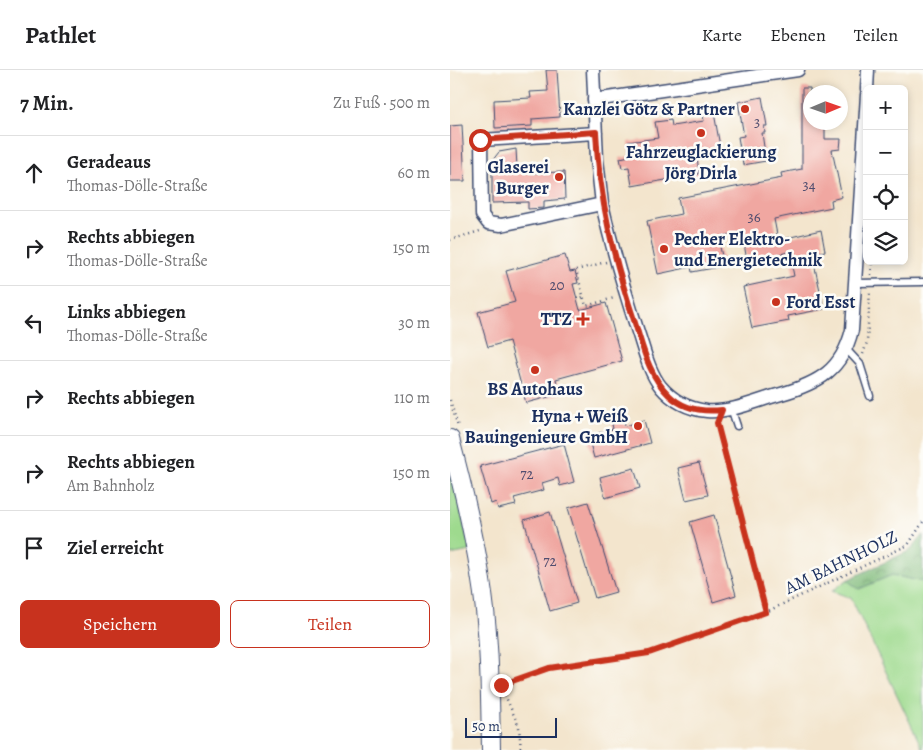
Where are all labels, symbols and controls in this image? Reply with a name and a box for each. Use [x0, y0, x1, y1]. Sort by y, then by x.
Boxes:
text: Pathlet [25, 19, 96, 51]
text: Karte [702, 23, 742, 47]
text: Ebenen [770, 23, 826, 47]
text: Teilen [854, 23, 898, 47]
north arrow [803, 85, 848, 130]
map controls [863, 85, 908, 265]
button: + [863, 85, 908, 130]
text: 7 Min. [20, 89, 74, 117]
text: Zu Fuß · 500 m [333, 92, 430, 114]
place label: Kanzlei Götz & Partner [563, 97, 736, 121]
marker: Kanzlei Götz & Partner [739, 103, 751, 115]
house number: 3 [754, 112, 760, 132]
marker: Fahrzeuglackierung Jörg Dirla [695, 127, 707, 139]
route start [469, 129, 492, 152]
button: − [863, 130, 908, 175]
place label: Fahrzeuglackierung Jörg Dirla [626, 140, 777, 185]
text: Geradeaus [67, 149, 151, 175]
place label: Glaserei Burger [488, 155, 550, 200]
icon: ahead [20, 159, 48, 187]
text: 60 m [398, 162, 430, 184]
marker: Glaserei Burger [553, 171, 565, 183]
text: Thomas-Dölle-Straße [67, 175, 208, 197]
house number: 34 [802, 175, 816, 195]
button: locate [863, 175, 908, 220]
house number: 36 [747, 207, 761, 227]
button: layers [863, 220, 908, 265]
text: Rechts abbiegen [67, 224, 195, 250]
place label: Pecher Elektro- und Energietechnik [674, 227, 823, 272]
icon: right [20, 234, 48, 262]
text: 150 m [393, 237, 430, 259]
marker: Pecher Elektro- und Energietechnik [658, 243, 670, 255]
text: Thomas-Dölle-Straße [67, 250, 208, 272]
house number: 20 [549, 275, 565, 295]
place label: Ford Esst [786, 290, 855, 314]
marker: Ford Esst [770, 296, 782, 308]
text: Links abbiegen [67, 299, 186, 325]
place label: TTZ [541, 307, 573, 331]
icon: left [20, 309, 48, 337]
text: 30 m [398, 312, 430, 334]
marker: TTZ [576, 312, 590, 326]
text: Thomas-Dölle-Straße [67, 325, 208, 347]
marker: BS Autohaus [529, 364, 541, 376]
place label: BS Autohaus [487, 377, 583, 401]
icon: right [20, 384, 48, 412]
text: Rechts abbiegen [67, 385, 195, 411]
text: 110 m [394, 387, 430, 409]
place label: Hyna + Weiß Bauingenieure GmbH [464, 404, 629, 449]
marker: Hyna + Weiß Bauingenieure GmbH [632, 420, 644, 432]
text: Rechts abbiegen [67, 449, 195, 475]
icon: right [20, 459, 48, 487]
text: 150 m [393, 462, 430, 484]
house number: 72 [520, 464, 534, 484]
text: Am Bahnholz [67, 475, 155, 497]
street label: AM BAHNHOLZ [780, 524, 901, 600]
icon: arrive [20, 534, 48, 562]
text: Ziel erreicht [67, 535, 164, 561]
house number: 72 [543, 551, 557, 571]
button: Speichern [20, 600, 220, 648]
button: Teilen [230, 600, 430, 648]
route end [490, 674, 513, 697]
scale bar [465, 715, 558, 738]
text: 50 m [472, 717, 500, 736]

